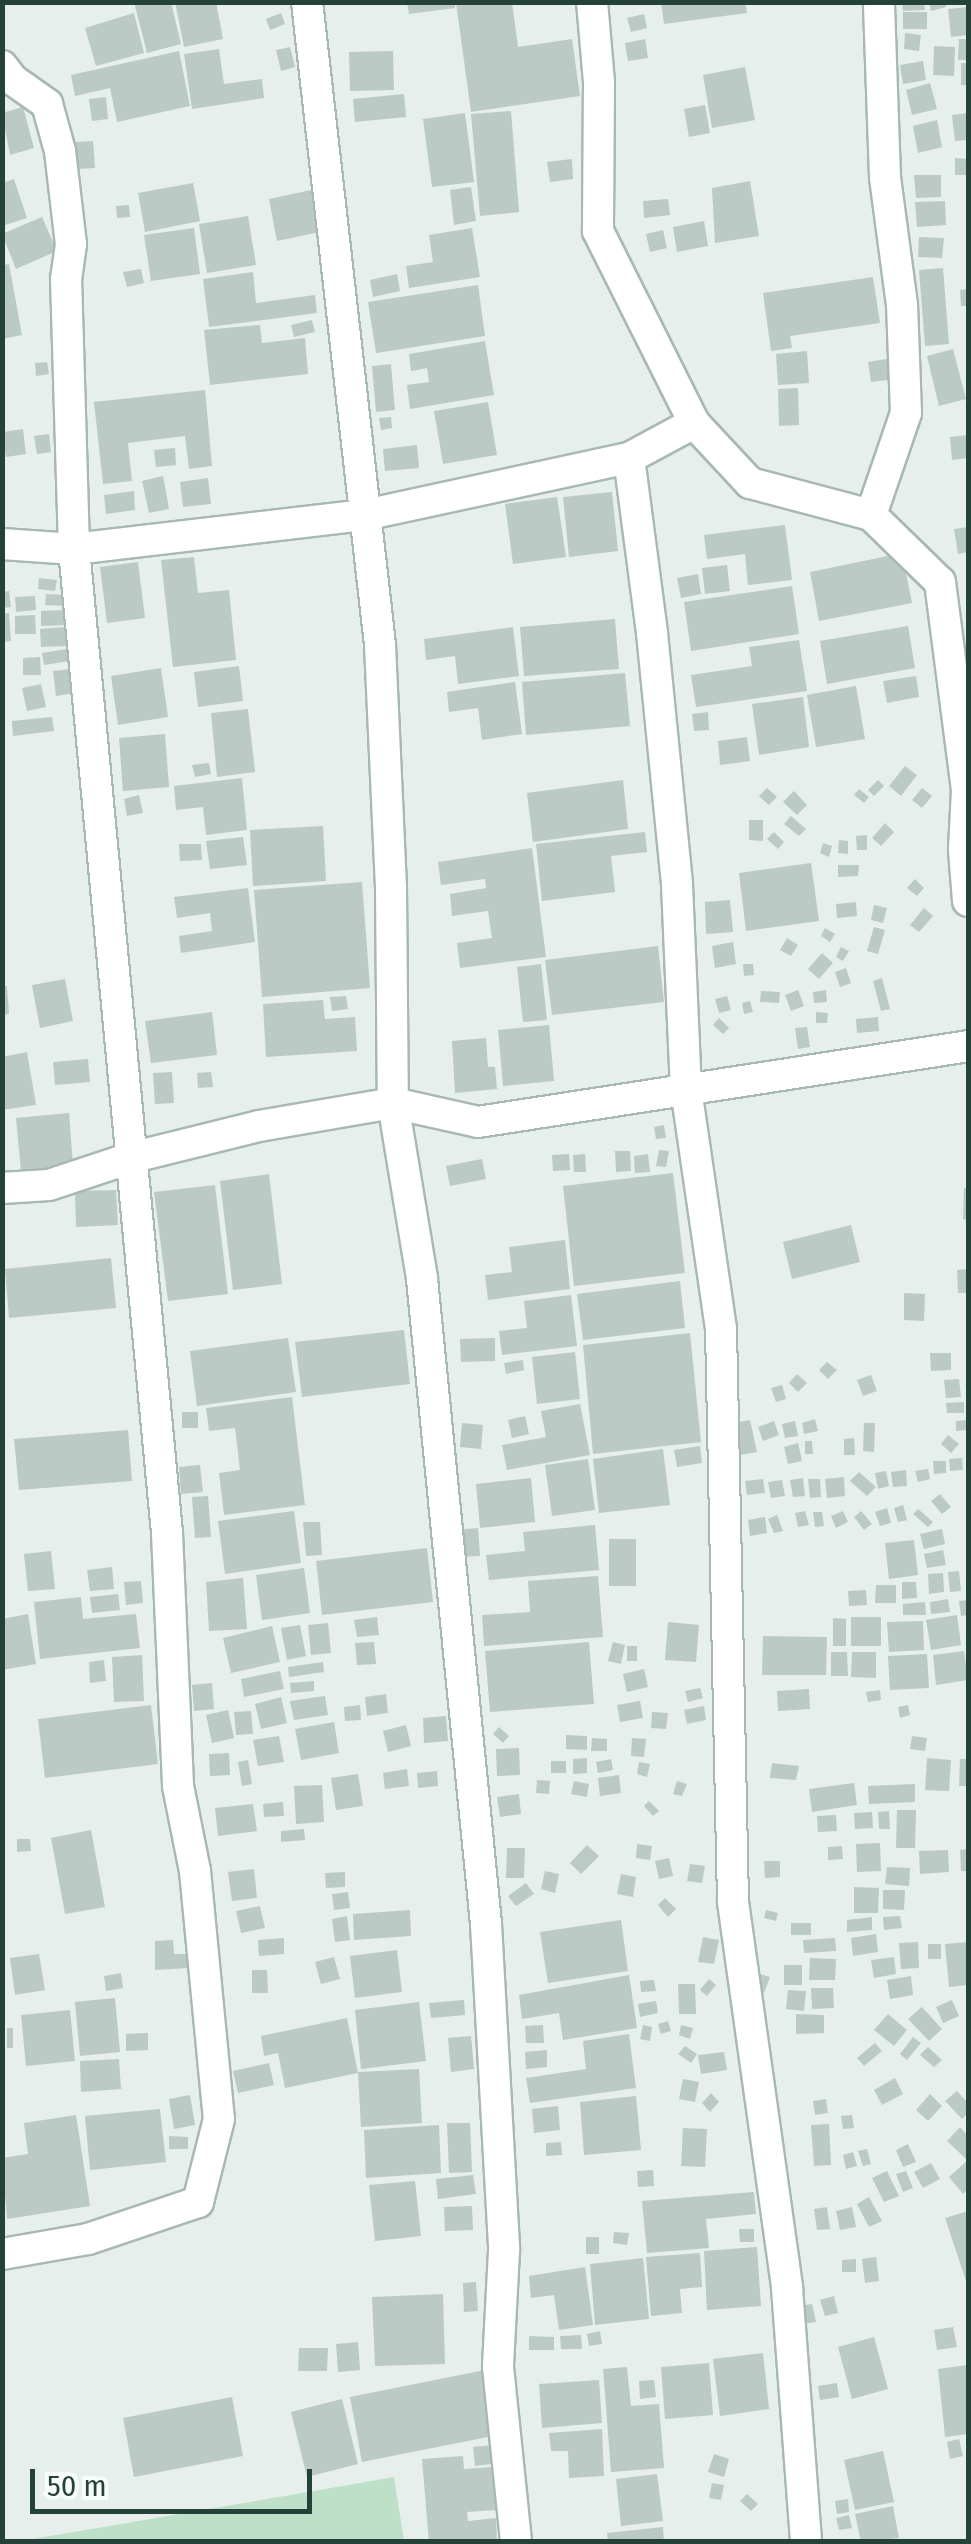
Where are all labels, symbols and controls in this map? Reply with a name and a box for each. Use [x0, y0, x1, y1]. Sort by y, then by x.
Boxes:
scale bar [35, 2449, 318, 2511]
text: 50 m [47, 2468, 107, 2504]

